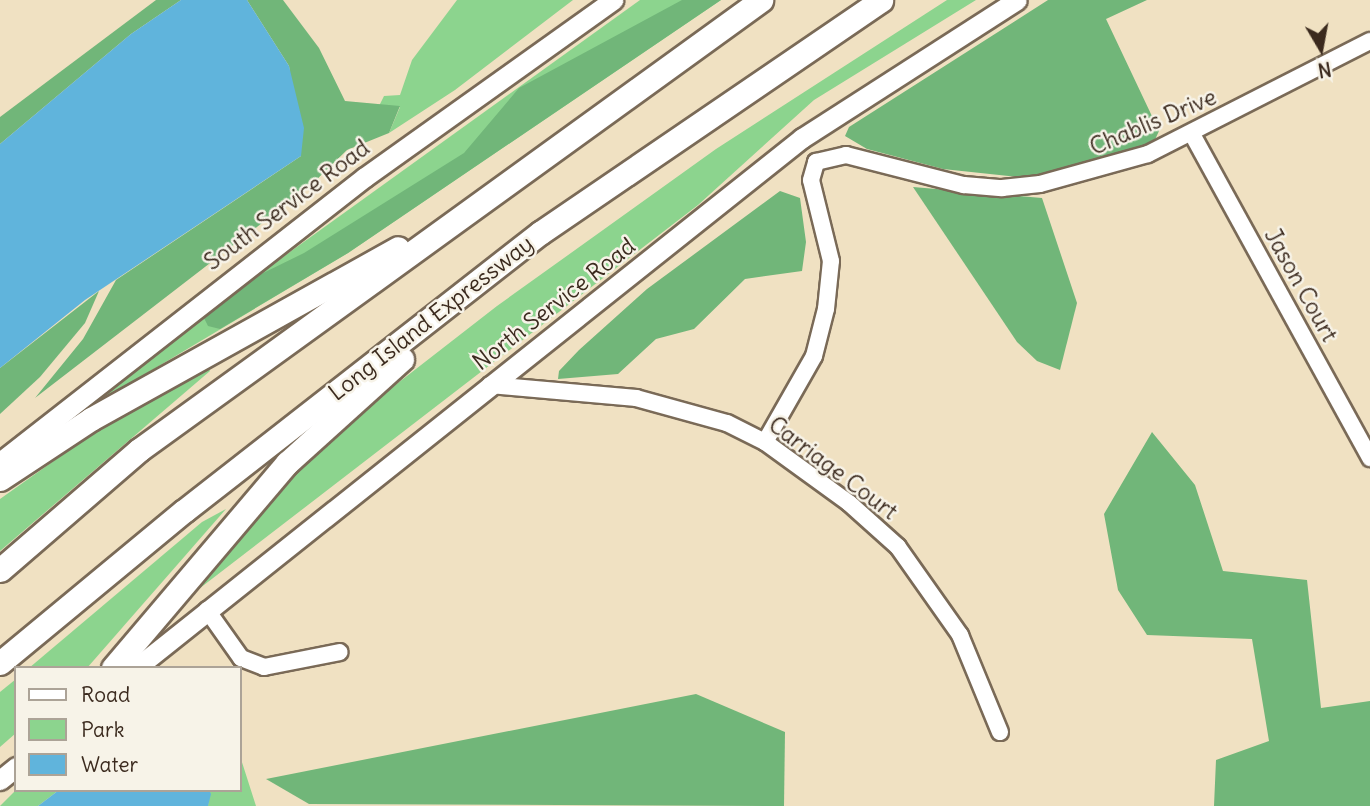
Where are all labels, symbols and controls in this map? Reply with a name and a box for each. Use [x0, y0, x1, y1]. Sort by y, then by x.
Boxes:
north arrow [1286, 14, 1356, 84]
text: N [1316, 57, 1333, 83]
street label: Chablis Drive [1086, 83, 1220, 161]
street label: South Service Road [199, 134, 375, 276]
street label: Jason Court [1259, 223, 1343, 347]
street label: Long Island Expressway [323, 230, 539, 406]
street label: North Service Road [467, 232, 641, 376]
street label: Carriage Court [763, 411, 903, 525]
legend [14, 666, 242, 792]
text: Road [81, 681, 130, 708]
text: Park [81, 716, 124, 743]
text: Water [81, 751, 138, 778]

